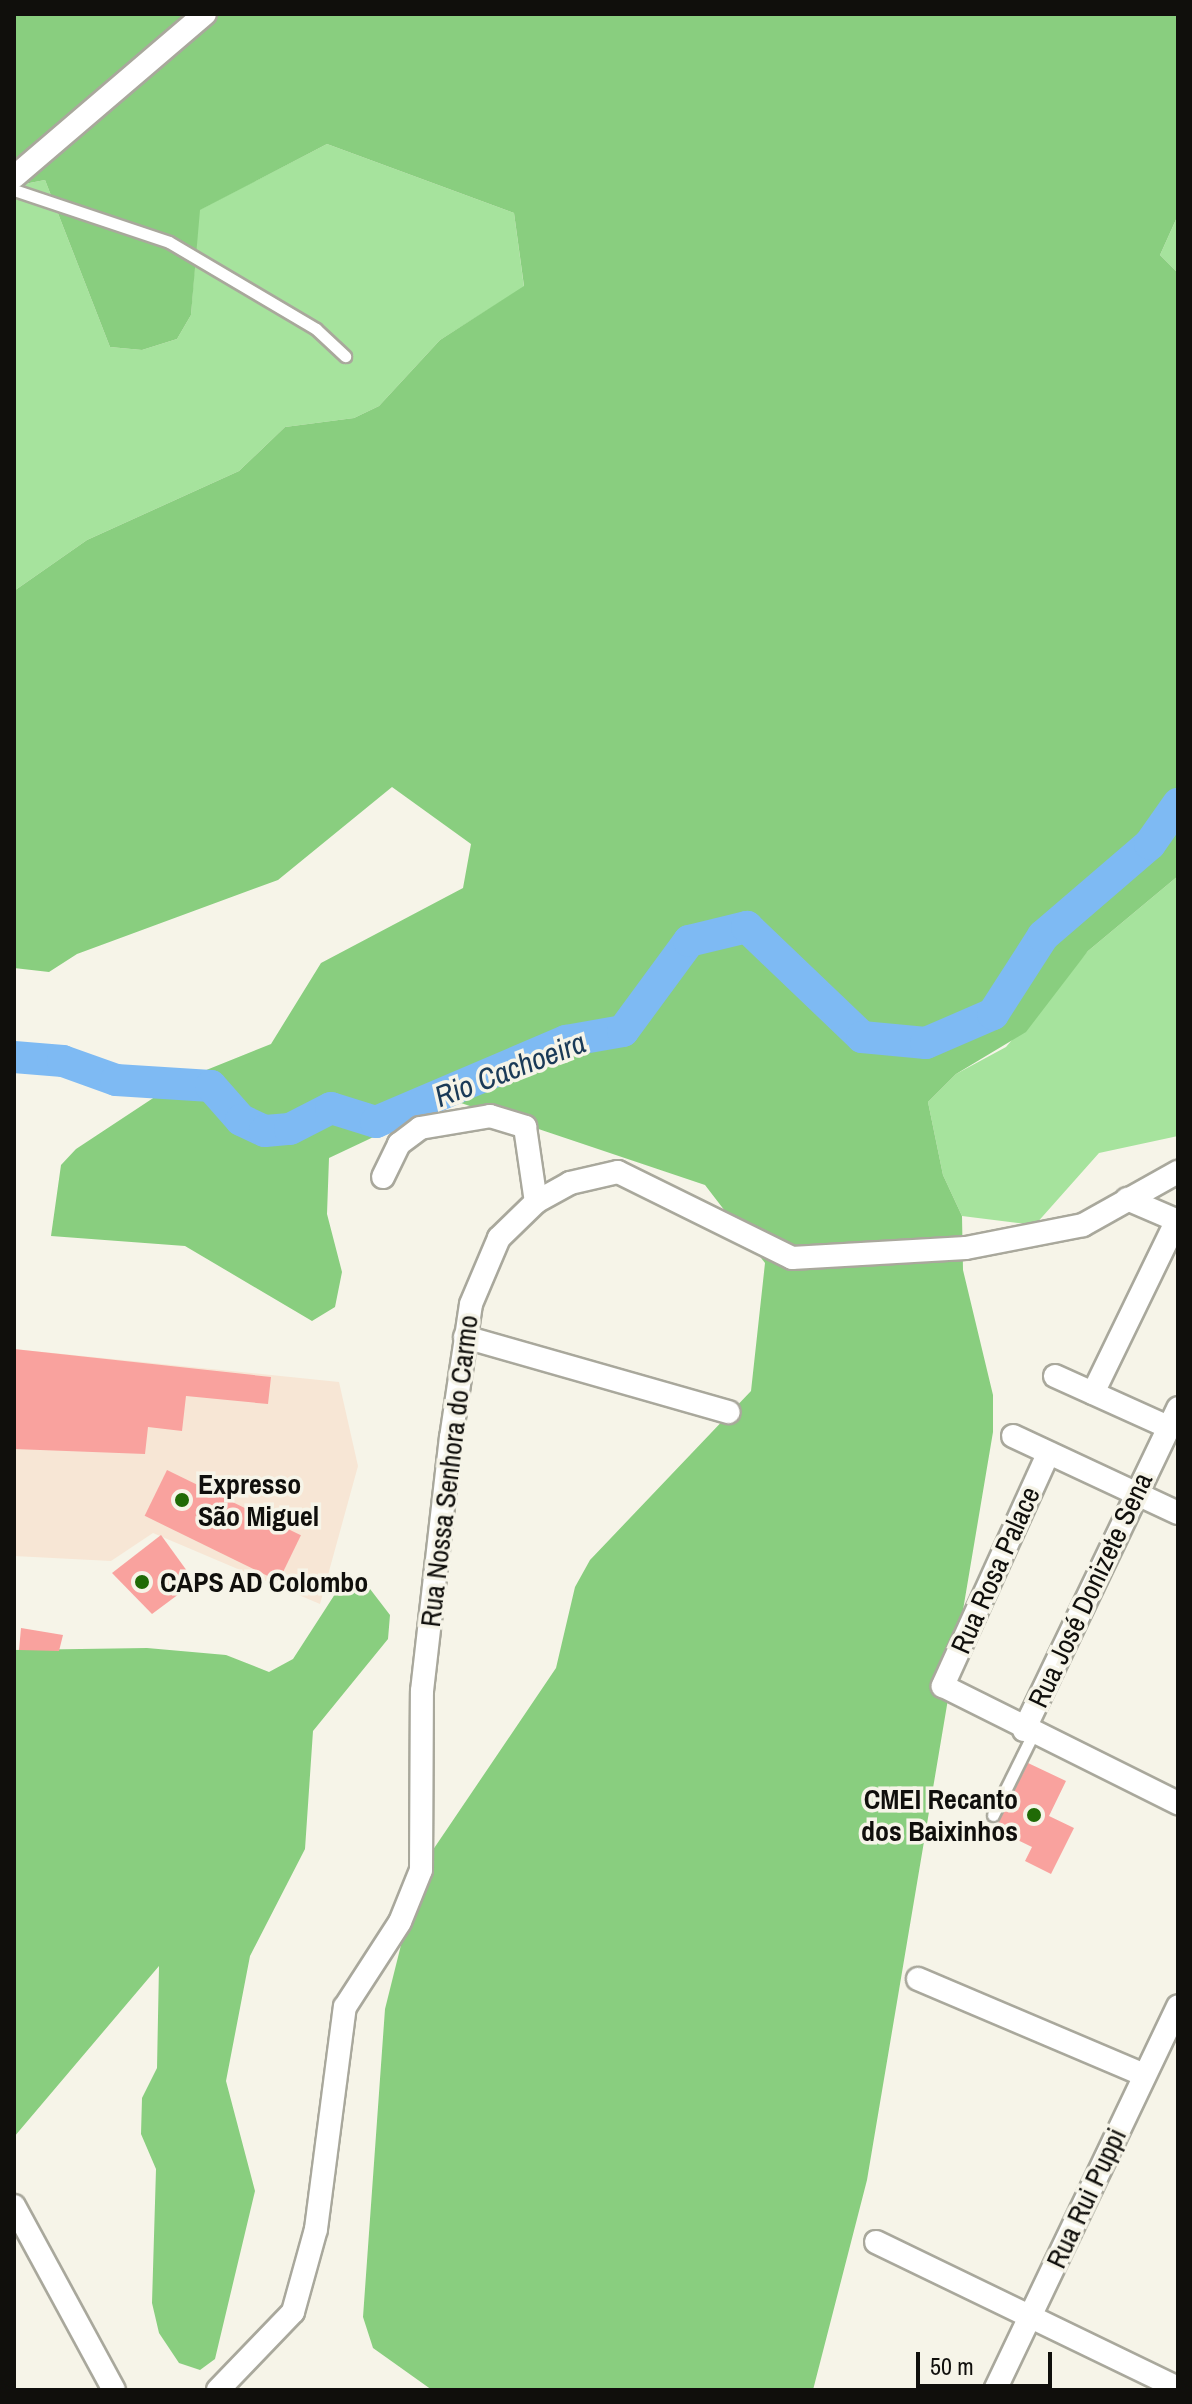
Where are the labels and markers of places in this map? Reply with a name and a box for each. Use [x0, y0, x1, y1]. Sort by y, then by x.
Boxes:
place label: Expresso São Miguel [198, 1467, 319, 1533]
marker: Expresso São Miguel [173, 1491, 191, 1509]
place label: CAPS AD Colombo [160, 1565, 369, 1599]
marker: CAPS AD Colombo [131, 1571, 153, 1593]
place label: CMEI Recanto dos Baixinhos [861, 1782, 1018, 1848]
marker: CMEI Recanto dos Baixinhos [1025, 1806, 1043, 1824]

